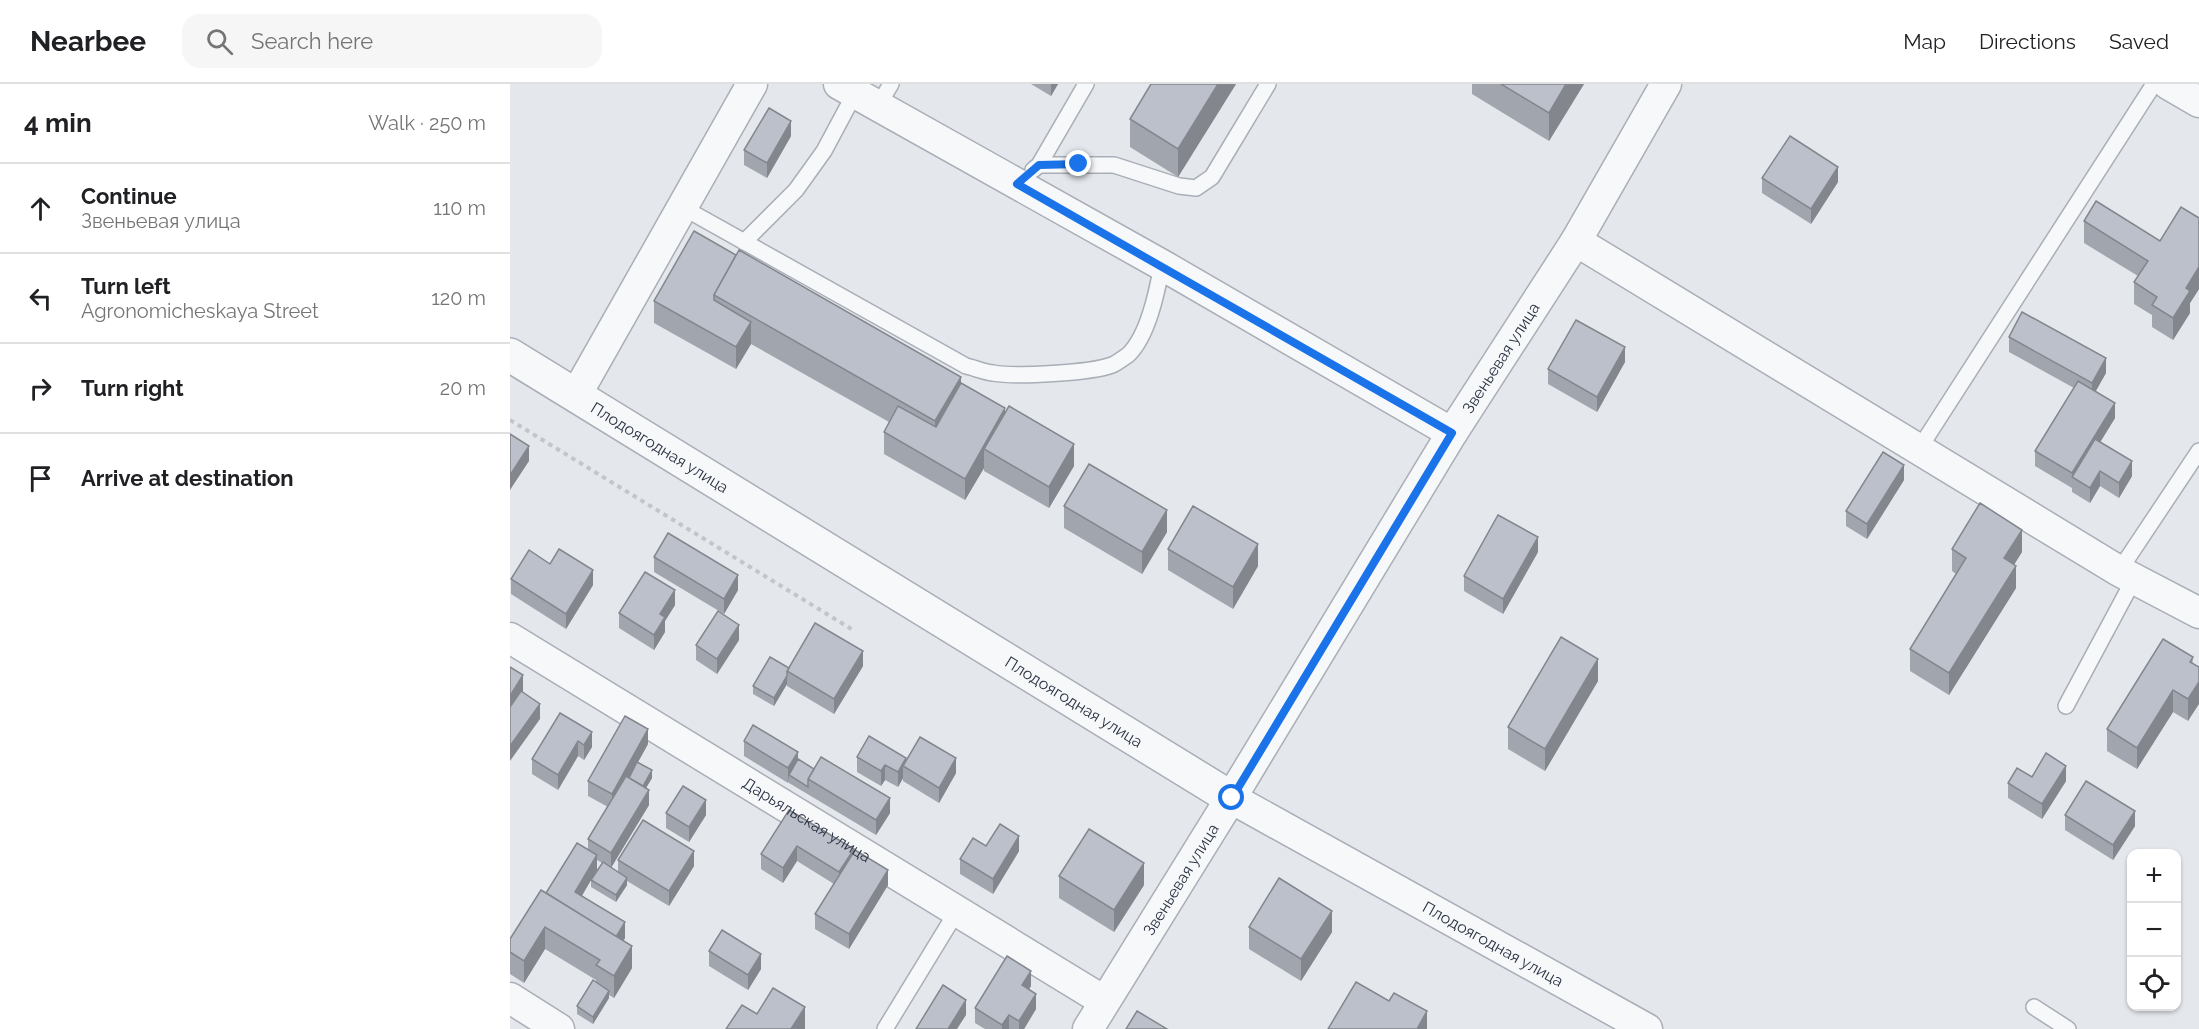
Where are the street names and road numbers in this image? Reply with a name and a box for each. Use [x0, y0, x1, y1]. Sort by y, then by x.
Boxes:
street label: Звеньевая улица [1458, 299, 1544, 417]
street label: Плодоягодная улица [587, 398, 732, 497]
street label: Плодоягодная улица [1002, 653, 1146, 751]
street label: Дарьяльская улица [739, 774, 874, 866]
street label: Звеньевая улица [1139, 820, 1223, 939]
street label: Плодоягодная улица [1419, 897, 1567, 991]

